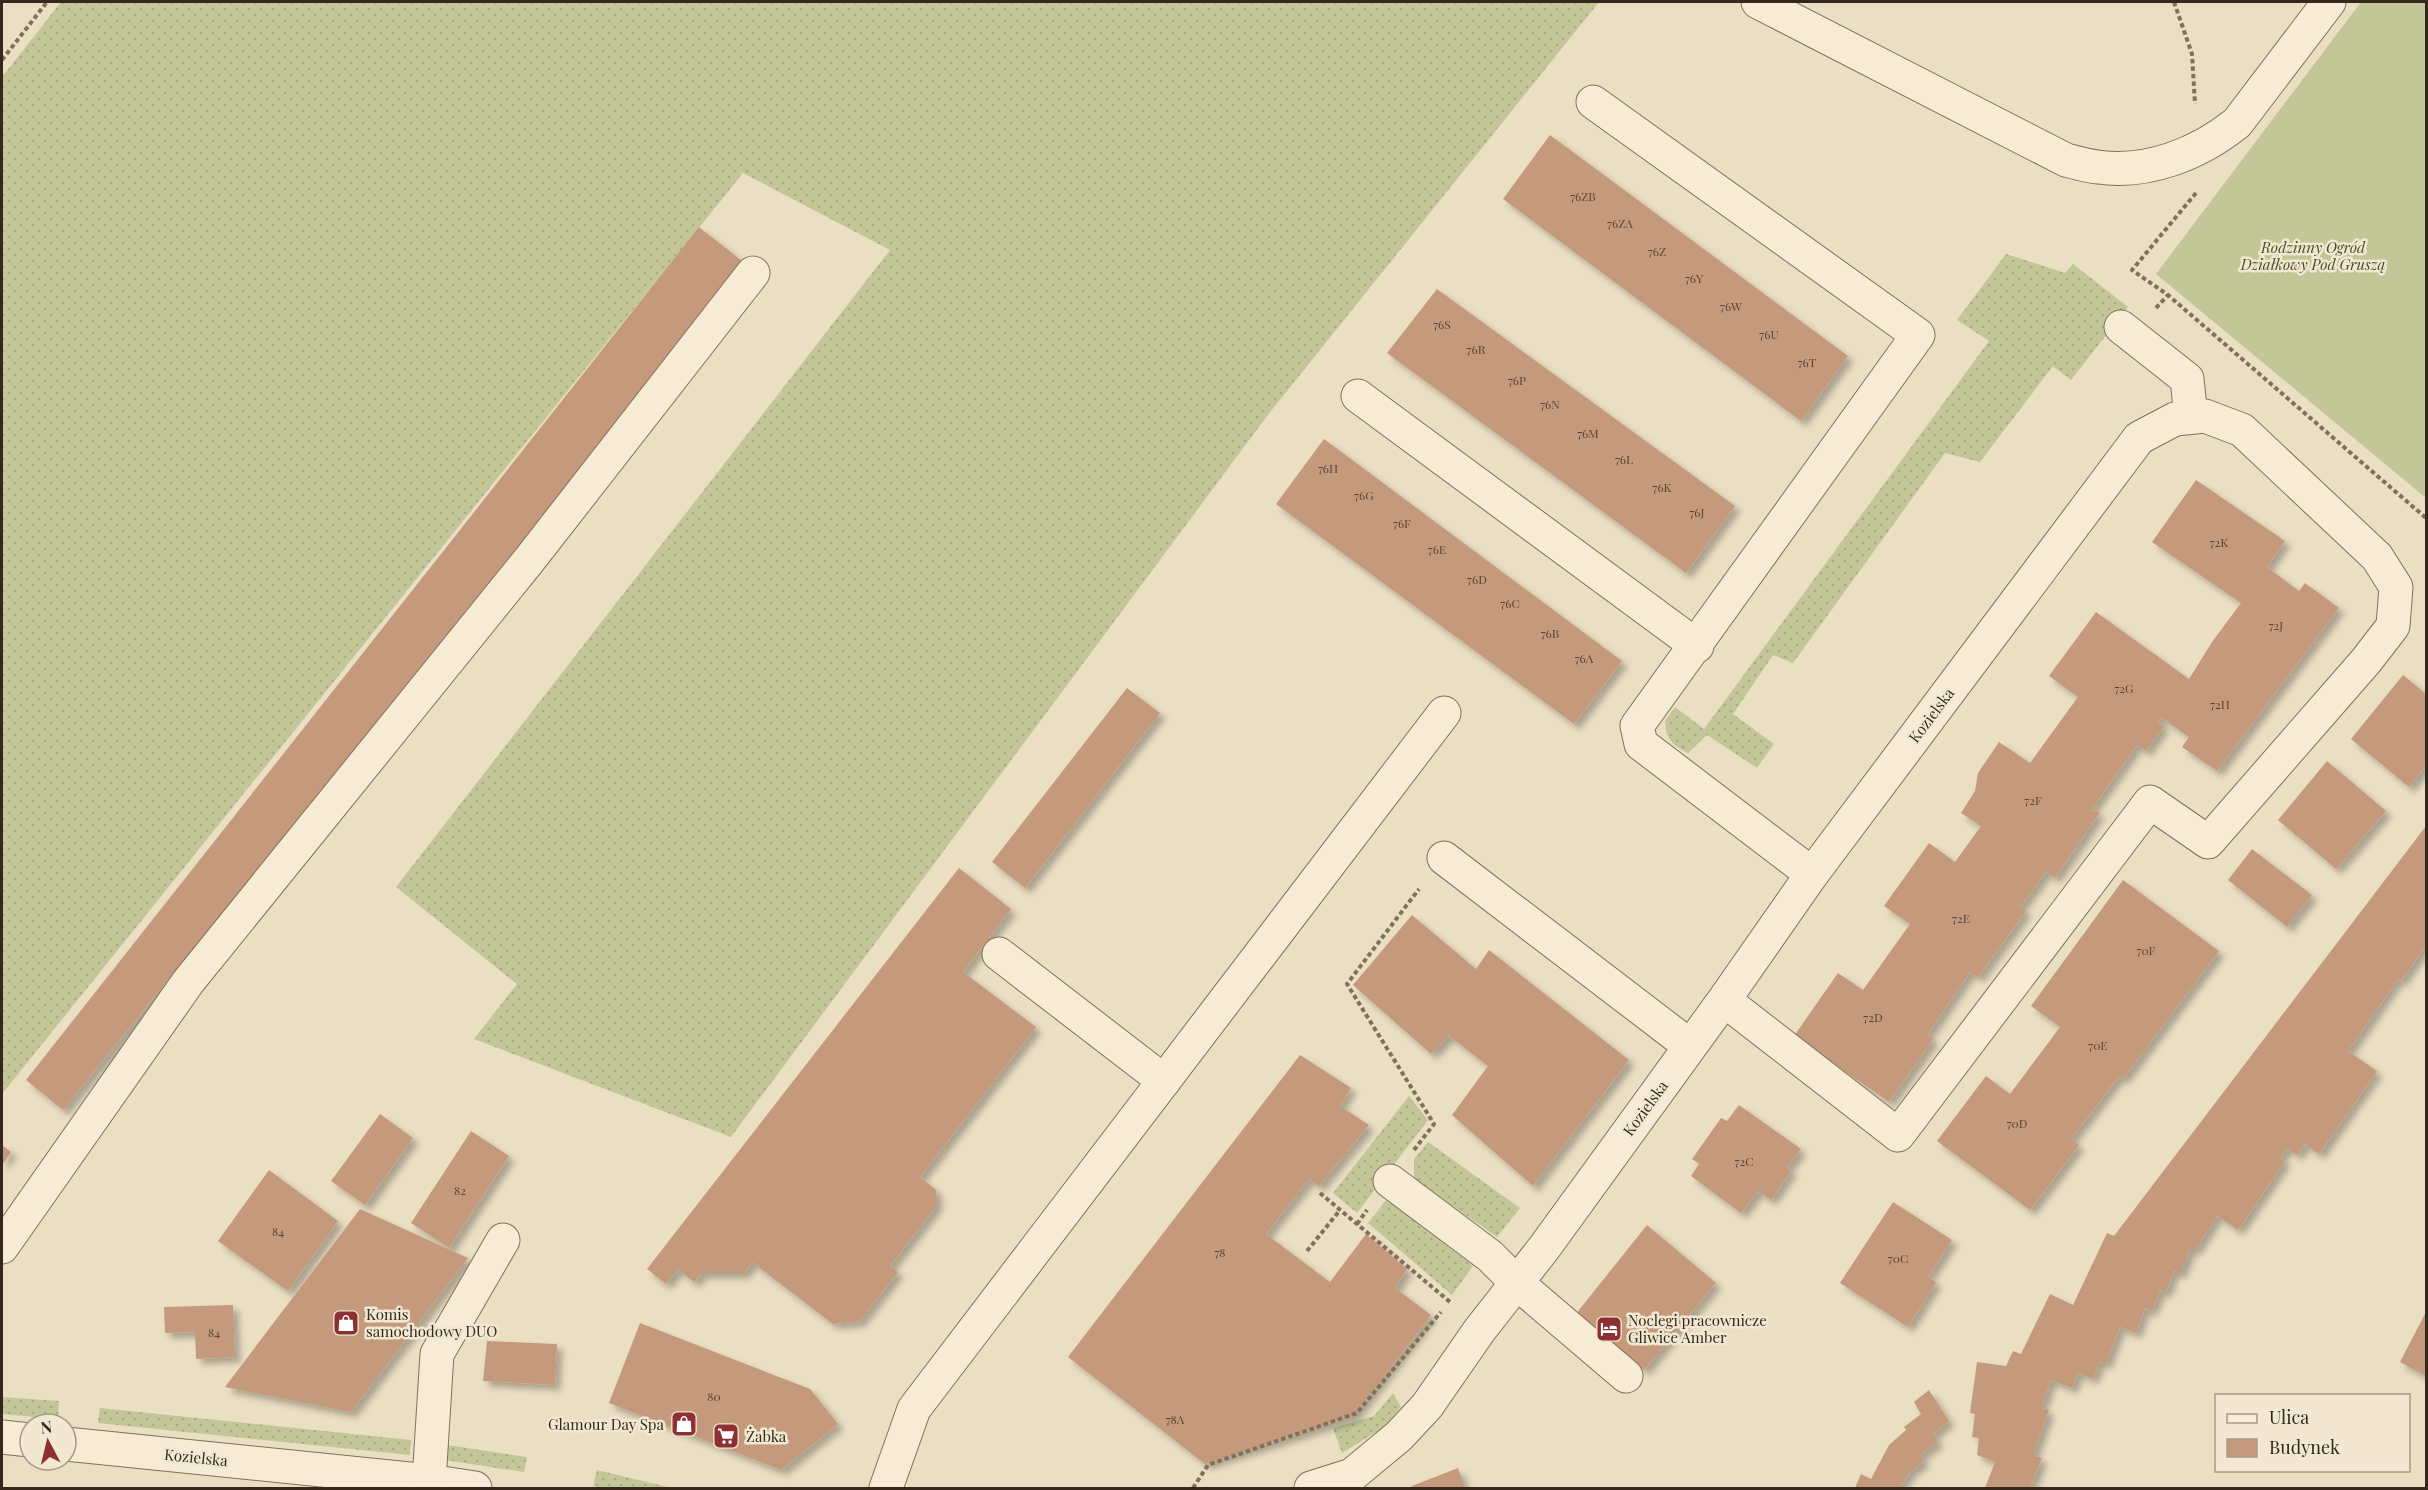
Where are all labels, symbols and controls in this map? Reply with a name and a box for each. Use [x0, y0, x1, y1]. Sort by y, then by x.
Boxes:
house number: 76ZB [1570, 188, 1596, 204]
house number: 76ZA [1607, 215, 1633, 231]
park label: Rodzinny Ogród Działkowy Pod Gruszą [2240, 237, 2385, 274]
house number: 76Z [1648, 243, 1666, 259]
house number: 76Y [1685, 270, 1704, 286]
house number: 76W [1720, 298, 1742, 314]
house number: 76S [1433, 316, 1451, 332]
house number: 76U [1759, 326, 1779, 342]
house number: 76R [1467, 341, 1486, 357]
house number: 76T [1798, 354, 1817, 370]
house number: 76P [1508, 372, 1526, 388]
house number: 76N [1540, 396, 1560, 412]
house number: 76M [1577, 425, 1599, 441]
house number: 76L [1615, 451, 1633, 467]
house number: 76H [1318, 460, 1338, 476]
house number: 76K [1653, 479, 1672, 495]
house number: 76G [1354, 487, 1374, 503]
house number: 76J [1690, 504, 1705, 520]
house number: 76F [1393, 515, 1411, 531]
house number: 72K [2210, 534, 2228, 550]
house number: 76E [1428, 541, 1446, 557]
house number: 76D [1467, 571, 1487, 587]
house number: 76C [1500, 595, 1520, 611]
house number: 72J [2269, 617, 2283, 633]
house number: 76B [1541, 625, 1559, 641]
house number: 76A [1575, 650, 1594, 666]
house number: 72G [2114, 680, 2134, 696]
street label: Kozielska [1904, 683, 1958, 746]
house number: 72H [2210, 696, 2230, 712]
house number: 72F [2024, 792, 2042, 808]
house number: 72E [1952, 910, 1970, 926]
house number: 70F [2137, 942, 2156, 958]
house number: 72D [1863, 1009, 1883, 1025]
house number: 70E [2088, 1037, 2108, 1053]
street label: Kozielska [1618, 1076, 1672, 1140]
house number: 70D [2007, 1115, 2028, 1131]
house number: 72C [1735, 1153, 1753, 1169]
house number: 82 [454, 1182, 466, 1198]
house number: 84 [272, 1223, 284, 1239]
house number: 78 [1214, 1244, 1226, 1260]
house number: 70C [1888, 1250, 1908, 1266]
place label: Komis samochodowy DUO [366, 1304, 497, 1341]
shop icon: Komis samochodowy DUO [331, 1308, 361, 1338]
place label: Noclegi pracownicze Gliwice Amber [1628, 1310, 1767, 1347]
hotel icon: Noclegi pracownicze Gliwice Amber [1594, 1314, 1624, 1344]
house number: 84 [208, 1324, 220, 1340]
house number: 80 [707, 1388, 721, 1404]
legend [2215, 1394, 2410, 1472]
text: Ulica [2269, 1405, 2309, 1429]
shop icon: Glamour Day Spa [669, 1409, 699, 1439]
house number: 78A [1166, 1411, 1185, 1427]
north arrow [18, 1412, 78, 1472]
place label: Glamour Day Spa [548, 1414, 665, 1434]
text: N [39, 1415, 54, 1438]
supermarket icon: Żabka [711, 1421, 741, 1451]
place label: Żabka [746, 1426, 787, 1446]
text: Budynek [2269, 1435, 2340, 1459]
street label: Kozielska [163, 1444, 229, 1470]

